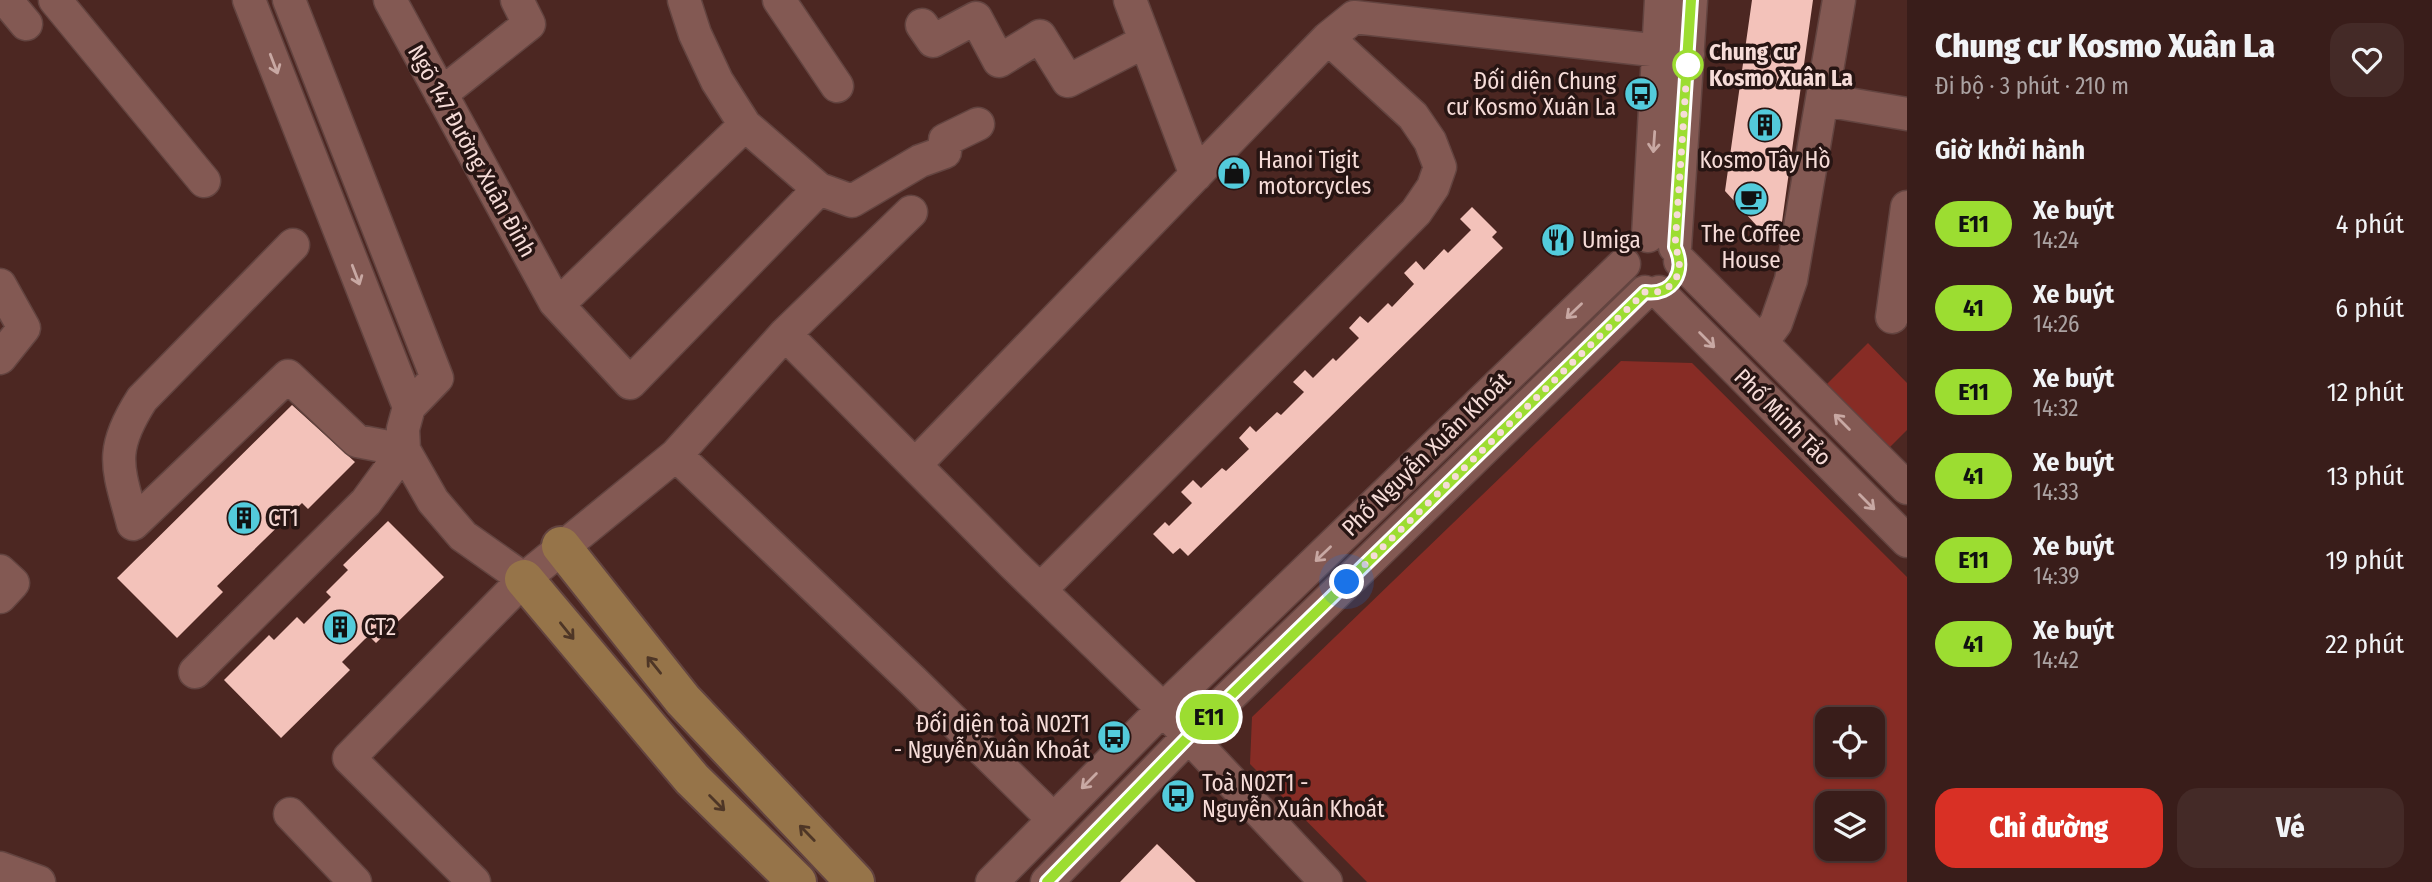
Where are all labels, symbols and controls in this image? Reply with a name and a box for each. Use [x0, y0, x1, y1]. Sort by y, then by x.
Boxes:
button: heart [2330, 23, 2404, 97]
text: Chung cư Kosmo Xuân La [1935, 26, 2275, 66]
place label: Chung cư Kosmo Xuân La [1709, 38, 1853, 92]
street label: Ngõ 147 Đường Xuân Đỉnh [402, 40, 542, 262]
marker: Chung cư Kosmo Xuân La [1673, 50, 1703, 80]
one-way arrow [268, 52, 281, 74]
place label: Đối diện Chung cư Kosmo Xuân La [1446, 67, 1616, 121]
text: Đi bộ · 3 phút · 210 m [1935, 72, 2129, 100]
bus stop icon: Đối diện Chung cư Kosmo Xuân La [1622, 75, 1660, 113]
building icon: Kosmo Tây Hồ [1746, 106, 1784, 144]
one-way arrow [1648, 130, 1661, 153]
text: Giờ khởi hành [1935, 135, 2085, 166]
place label: Hanoi Tigit motorcycles [1258, 146, 1372, 200]
place label: Kosmo Tây Hồ [1699, 146, 1831, 174]
shop icon: Hanoi Tigit motorcycles [1215, 154, 1253, 192]
cafe icon: The Coffee House [1732, 180, 1770, 218]
text: Xe buýt [2033, 195, 2114, 226]
text: 4 phút [2336, 209, 2404, 240]
text: E11 [1958, 210, 1989, 238]
place label: The Coffee House [1701, 220, 1801, 274]
restaurant icon: Umiga [1539, 221, 1577, 259]
place label: Umiga [1582, 226, 1641, 254]
text: 14:24 [2033, 226, 2079, 254]
one-way arrow [351, 264, 364, 286]
text: Xe buýt [2033, 279, 2114, 310]
text: 6 phút [2335, 293, 2404, 324]
text: 41 [1963, 294, 1984, 322]
one-way arrow [1566, 303, 1583, 320]
text: 14:26 [2033, 310, 2080, 338]
one-way arrow [1699, 332, 1716, 349]
street label: Phố Minh Tảo [1729, 363, 1837, 471]
text: Xe buýt [2033, 363, 2114, 394]
street label: Phố Nguyễn Xuân Khoát [1336, 366, 1516, 542]
text: 12 phút [2327, 377, 2404, 408]
text: E11 [1958, 378, 1989, 406]
text: 14:32 [2033, 394, 2079, 422]
one-way arrow [1833, 414, 1850, 431]
text: Xe buýt [2033, 447, 2114, 478]
text: 13 phút [2326, 461, 2404, 492]
text: 41 [1963, 462, 1984, 490]
text: 14:33 [2033, 478, 2079, 506]
one-way arrow [1858, 494, 1875, 511]
building icon: CT1 [225, 499, 263, 537]
place label: CT1 [268, 504, 299, 532]
text: Xe buýt [2033, 531, 2114, 562]
text: 19 phút [2325, 545, 2404, 576]
one-way arrow [1314, 546, 1331, 563]
text: E11 [1958, 546, 1989, 574]
text: 14:39 [2033, 562, 2079, 590]
your location [1329, 564, 1364, 599]
building icon: CT2 [321, 608, 359, 646]
place label: CT2 [364, 613, 396, 641]
text: Xe buýt [2033, 615, 2114, 646]
one-way arrow [560, 622, 575, 640]
text: 22 phút [2325, 629, 2404, 660]
text: 41 [1963, 630, 1984, 658]
text: 14:42 [2033, 646, 2079, 674]
one-way arrow [647, 656, 662, 674]
line badge: E11 [1169, 694, 1249, 740]
text: E11 [1194, 703, 1224, 731]
map controls [1815, 707, 1885, 861]
button: locate [1815, 707, 1885, 777]
place label: Đối diện toà N02T1 - Nguyễn Xuân Khoát [894, 710, 1090, 764]
bus stop icon: Đối diện toà N02T1 - Nguyễn Xuân Khoát [1095, 718, 1133, 756]
place label: Toà N02T1 - Nguyễn Xuân Khoát [1202, 769, 1385, 823]
one-way arrow [1081, 773, 1098, 790]
bus stop icon: Toà N02T1 - Nguyễn Xuân Khoát [1159, 777, 1197, 815]
button: Chỉ đường [1935, 788, 2163, 868]
button: Vé [2177, 788, 2404, 868]
button: layers [1815, 791, 1885, 861]
one-way arrow [708, 794, 725, 811]
one-way arrow [799, 825, 816, 842]

